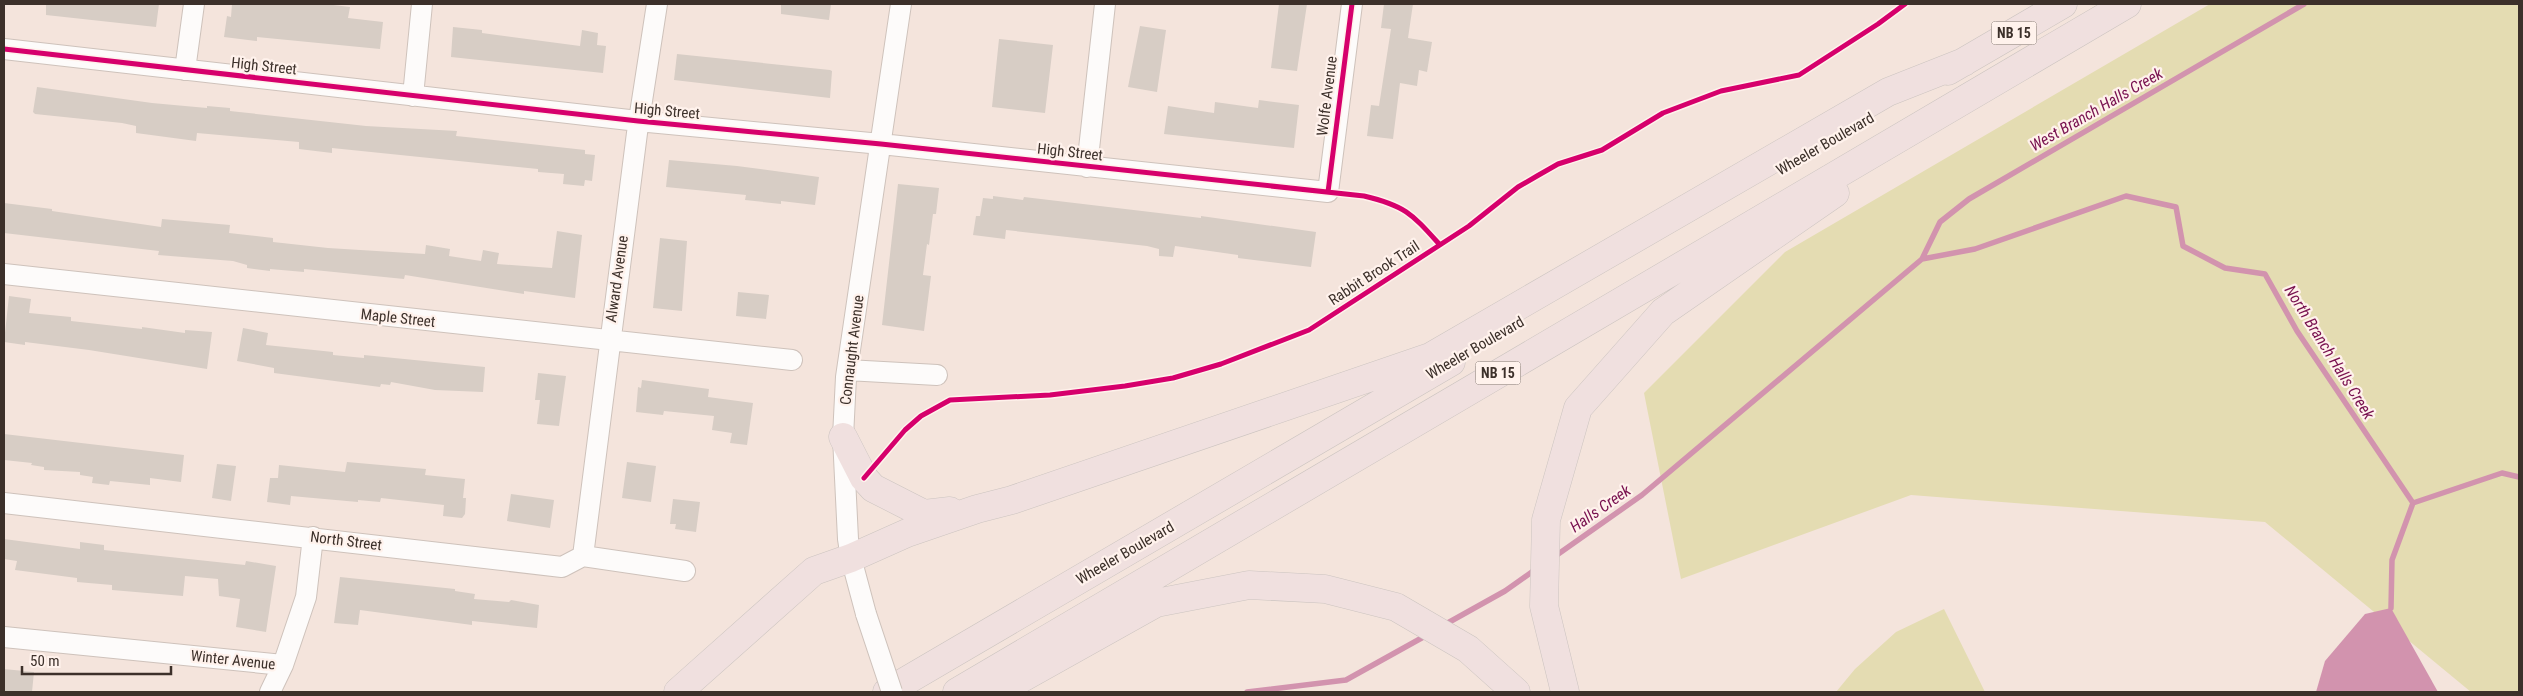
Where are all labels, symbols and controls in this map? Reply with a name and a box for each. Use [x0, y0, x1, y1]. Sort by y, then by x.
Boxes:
road number: NB 15 [1992, 22, 2036, 44]
street label: High Street [230, 54, 298, 78]
street label: Wolfe Avenue [1313, 55, 1341, 137]
water label: West Branch Halls Creek [2026, 63, 2167, 155]
street label: High Street [633, 99, 701, 123]
street label: Wheeler Boulevard [1773, 109, 1877, 179]
street label: High Street [1036, 140, 1104, 164]
street label: Alward Avenue [602, 234, 632, 324]
street label: Rabbit Brook Trail [1325, 237, 1423, 309]
water label: North Branch Halls Creek [2281, 282, 2379, 424]
street label: Connaught Avenue [836, 294, 868, 406]
street label: Maple Street [360, 305, 436, 331]
street label: Wheeler Boulevard [1423, 313, 1527, 383]
road number: NB 15 [1476, 362, 1520, 384]
water label: Halls Creek [1566, 480, 1635, 536]
street label: Wheeler Boulevard [1073, 518, 1177, 588]
street label: North Street [309, 528, 383, 554]
scale bar [22, 644, 171, 676]
street label: Winter Avenue [190, 647, 276, 673]
text: 50 m [30, 652, 60, 670]

